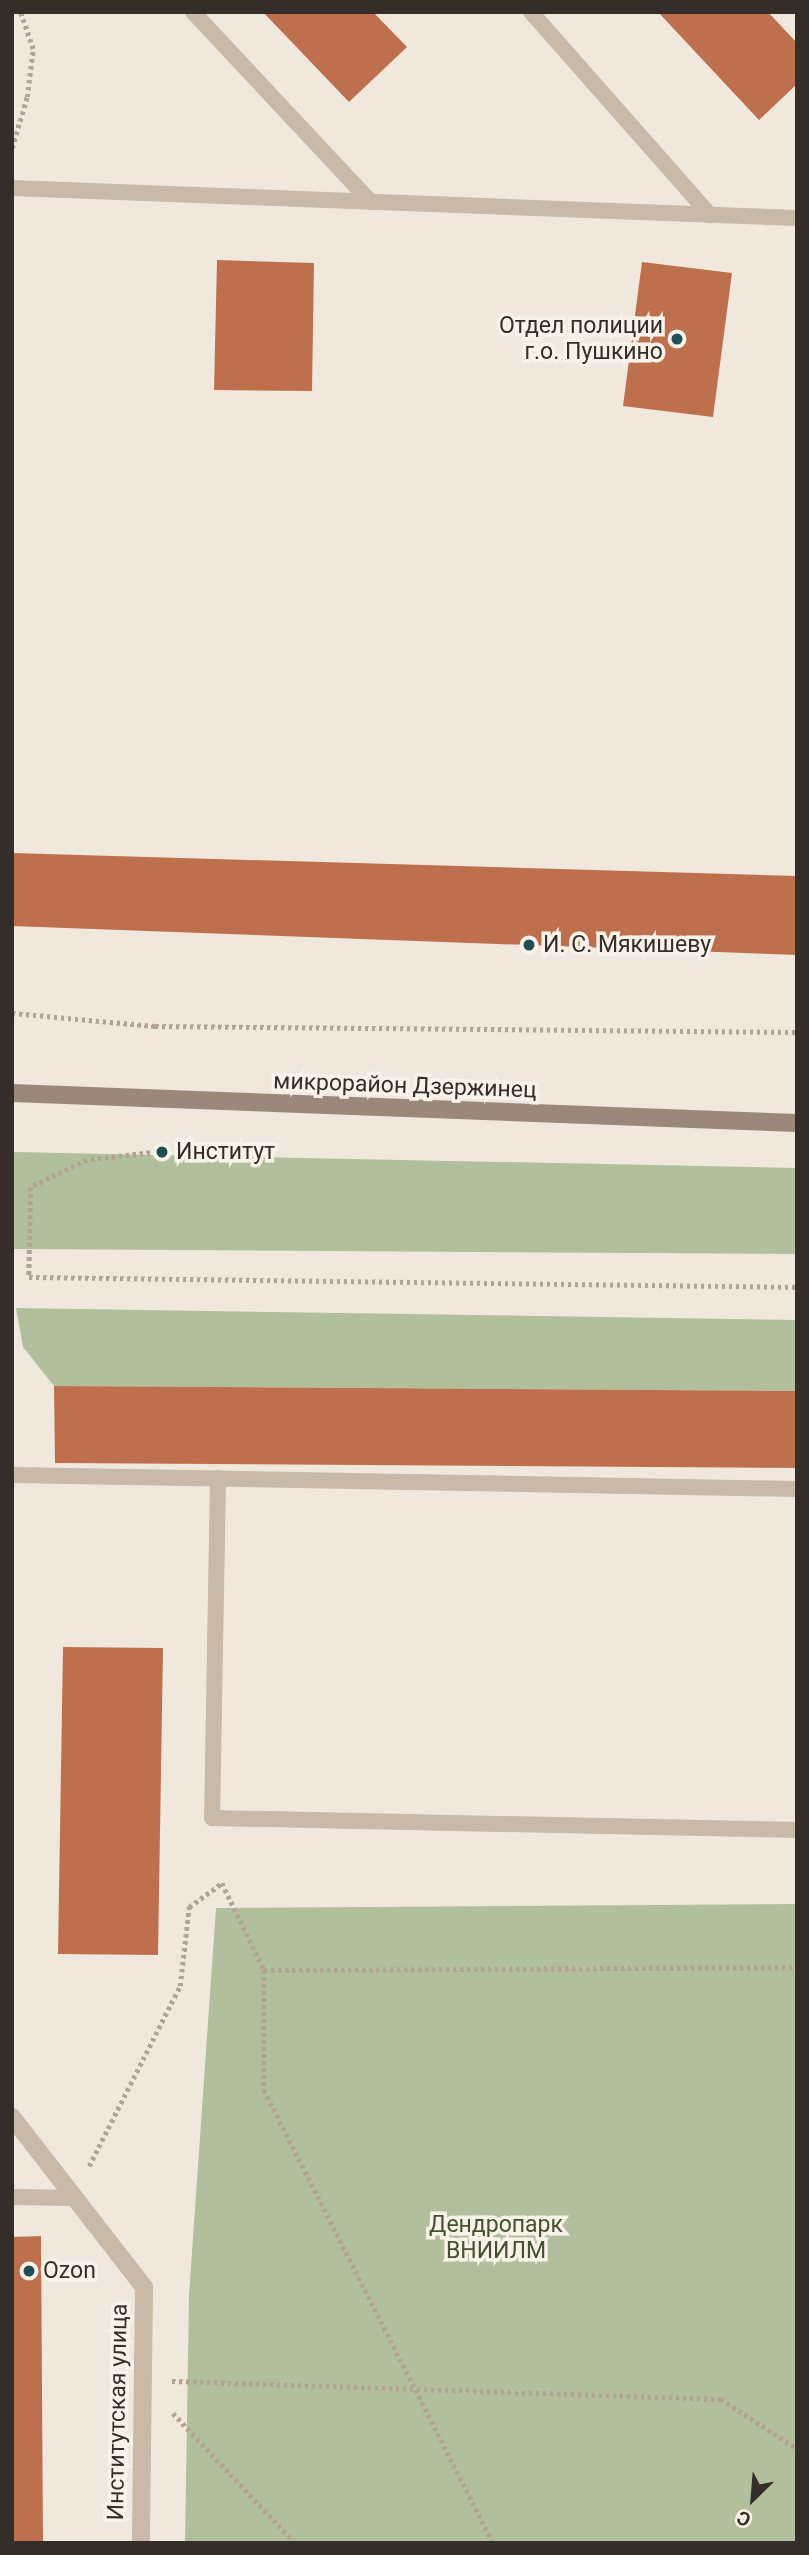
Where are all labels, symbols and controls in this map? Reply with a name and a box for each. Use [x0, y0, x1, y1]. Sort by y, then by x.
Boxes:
place label: Отдел полиции г.о. Пушкино [499, 312, 663, 366]
marker: Отдел полиции г.о. Пушкино [669, 331, 685, 347]
place label: И. С. Мякишеву [543, 931, 711, 959]
marker: И. С. Мякишеву [521, 937, 537, 953]
street label: микрорайон Дзержинец [273, 1068, 537, 1104]
place label: Институт [176, 1138, 275, 1166]
marker: Институт [154, 1144, 170, 1160]
park label: Дендропарк ВНИИЛМ [429, 2211, 563, 2265]
place label: Ozon [43, 2257, 96, 2285]
marker: Ozon [21, 2263, 37, 2279]
street label: Институтская улица [102, 2303, 134, 2521]
north arrow [718, 2464, 788, 2534]
text: С [733, 2505, 754, 2532]

